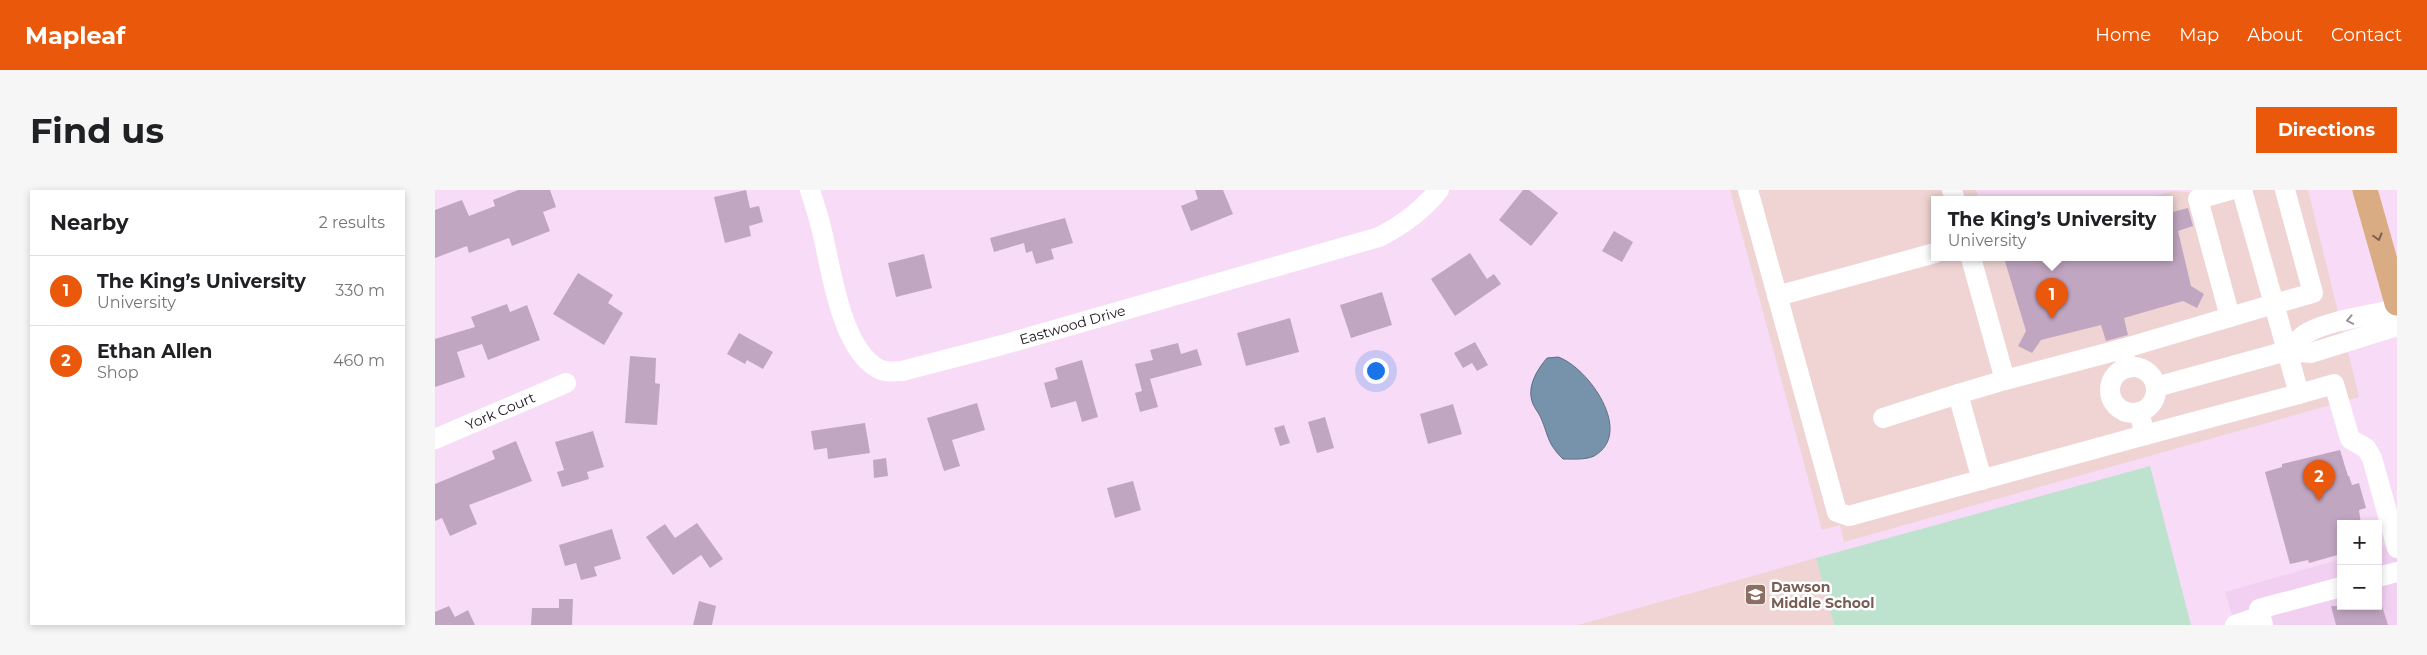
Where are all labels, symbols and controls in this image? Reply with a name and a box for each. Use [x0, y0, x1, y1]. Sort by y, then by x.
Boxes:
text: Mapleaf [25, 21, 125, 50]
text: Home [2095, 24, 2151, 46]
text: Map [2179, 24, 2219, 46]
text: About [2247, 24, 2303, 46]
text: Contact [2331, 24, 2402, 46]
button: Directions [2256, 107, 2397, 153]
text: Find us [30, 109, 164, 152]
popup [1931, 196, 2173, 261]
text: The King’s University [1948, 208, 2156, 231]
text: Nearby [50, 210, 129, 235]
text: 2 results [319, 213, 385, 232]
text: University [1948, 231, 2026, 250]
one-way arrow [2373, 232, 2383, 240]
text: The King’s University [97, 270, 306, 293]
pin: 1 [2036, 278, 2068, 319]
text: 1 [63, 281, 69, 300]
text: 330 m [335, 281, 385, 300]
text: University [97, 293, 176, 312]
street label: Eastwood Drive [1017, 301, 1128, 349]
one-way arrow [2345, 314, 2354, 325]
text: Ethan Allen [97, 340, 212, 363]
text: 2 [61, 351, 71, 370]
text: 460 m [333, 351, 385, 370]
your location [1363, 358, 1389, 384]
text: Shop [97, 363, 139, 382]
street label: York Court [463, 388, 538, 434]
pin: 2 [2303, 460, 2335, 501]
map controls [2337, 520, 2382, 610]
button: + [2337, 520, 2382, 565]
button: − [2337, 565, 2382, 610]
place label: Dawson Middle School [1771, 578, 1874, 612]
school or university icon: Dawson Middle School [1743, 583, 1767, 607]

